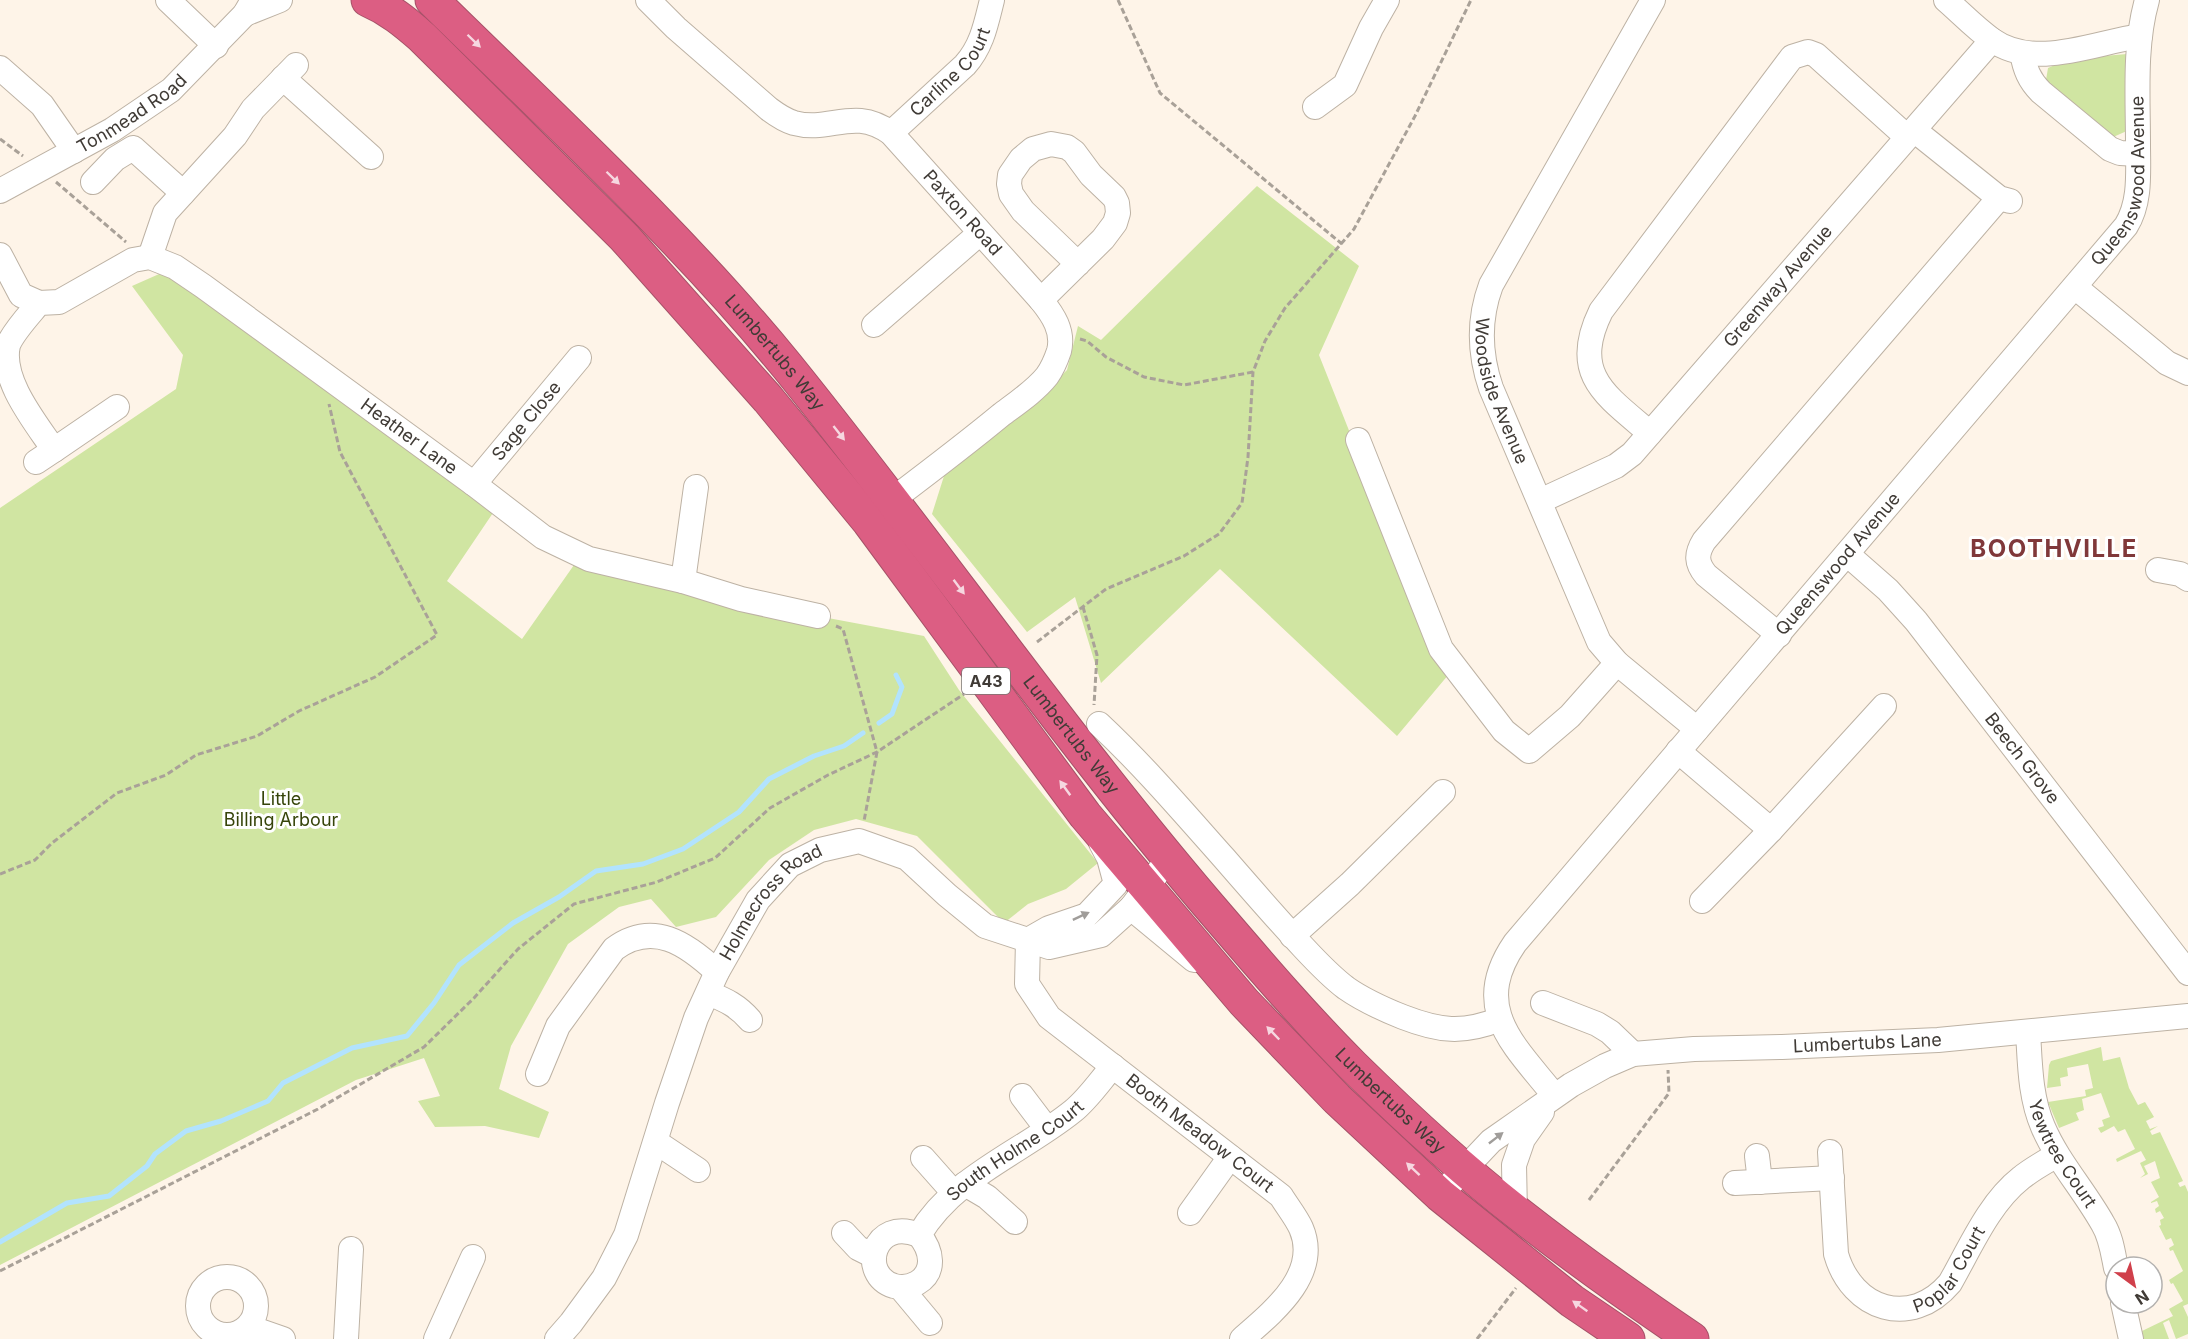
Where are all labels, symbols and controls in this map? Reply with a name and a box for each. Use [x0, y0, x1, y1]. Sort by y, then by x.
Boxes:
street label: Carline Court [905, 25, 994, 120]
one-way arrow [466, 34, 481, 48]
street label: Tonmead Road [73, 69, 191, 157]
street label: Queenswood Avenue [2086, 96, 2148, 269]
street label: Paxton Road [919, 165, 1007, 259]
one-way arrow [605, 170, 619, 184]
street label: Greenway Avenue [1719, 221, 1836, 351]
street label: Lumbertubs Way [721, 290, 829, 414]
street label: Woodside Avenue [1471, 317, 1533, 467]
street label: Sage Close [487, 377, 565, 465]
street label: Heather Lane [357, 394, 462, 478]
one-way arrow [833, 425, 846, 441]
street label: Queenswood Avenue [1771, 488, 1904, 639]
district label: BOOTHVILLE [1970, 534, 2138, 563]
one-way arrow [953, 579, 966, 595]
road number: A43 [962, 668, 1010, 694]
street label: Lumbertubs Way [1019, 671, 1124, 798]
street label: Beech Grove [1981, 708, 2064, 808]
one-way arrow [1060, 781, 1072, 796]
park label: Little Billing Arbour [224, 788, 339, 830]
street label: Holmecross Road [715, 840, 826, 964]
one-way arrow [1073, 911, 1091, 921]
one-way arrow [1267, 1026, 1281, 1040]
street label: Lumbertubs Lane [1793, 1029, 1942, 1056]
street label: Lumbertubs Way [1331, 1043, 1450, 1158]
street label: Booth Meadow Court [1122, 1069, 1278, 1196]
street label: South Holme Court [942, 1096, 1088, 1205]
street label: Yewtree Court [2025, 1097, 2101, 1212]
one-way arrow [1487, 1132, 1503, 1144]
one-way arrow [1405, 1162, 1420, 1176]
street label: Poplar Court [1910, 1222, 1989, 1317]
north arrow [2104, 1255, 2164, 1315]
text: N [2132, 1286, 2153, 1309]
one-way arrow [1572, 1300, 1588, 1312]

